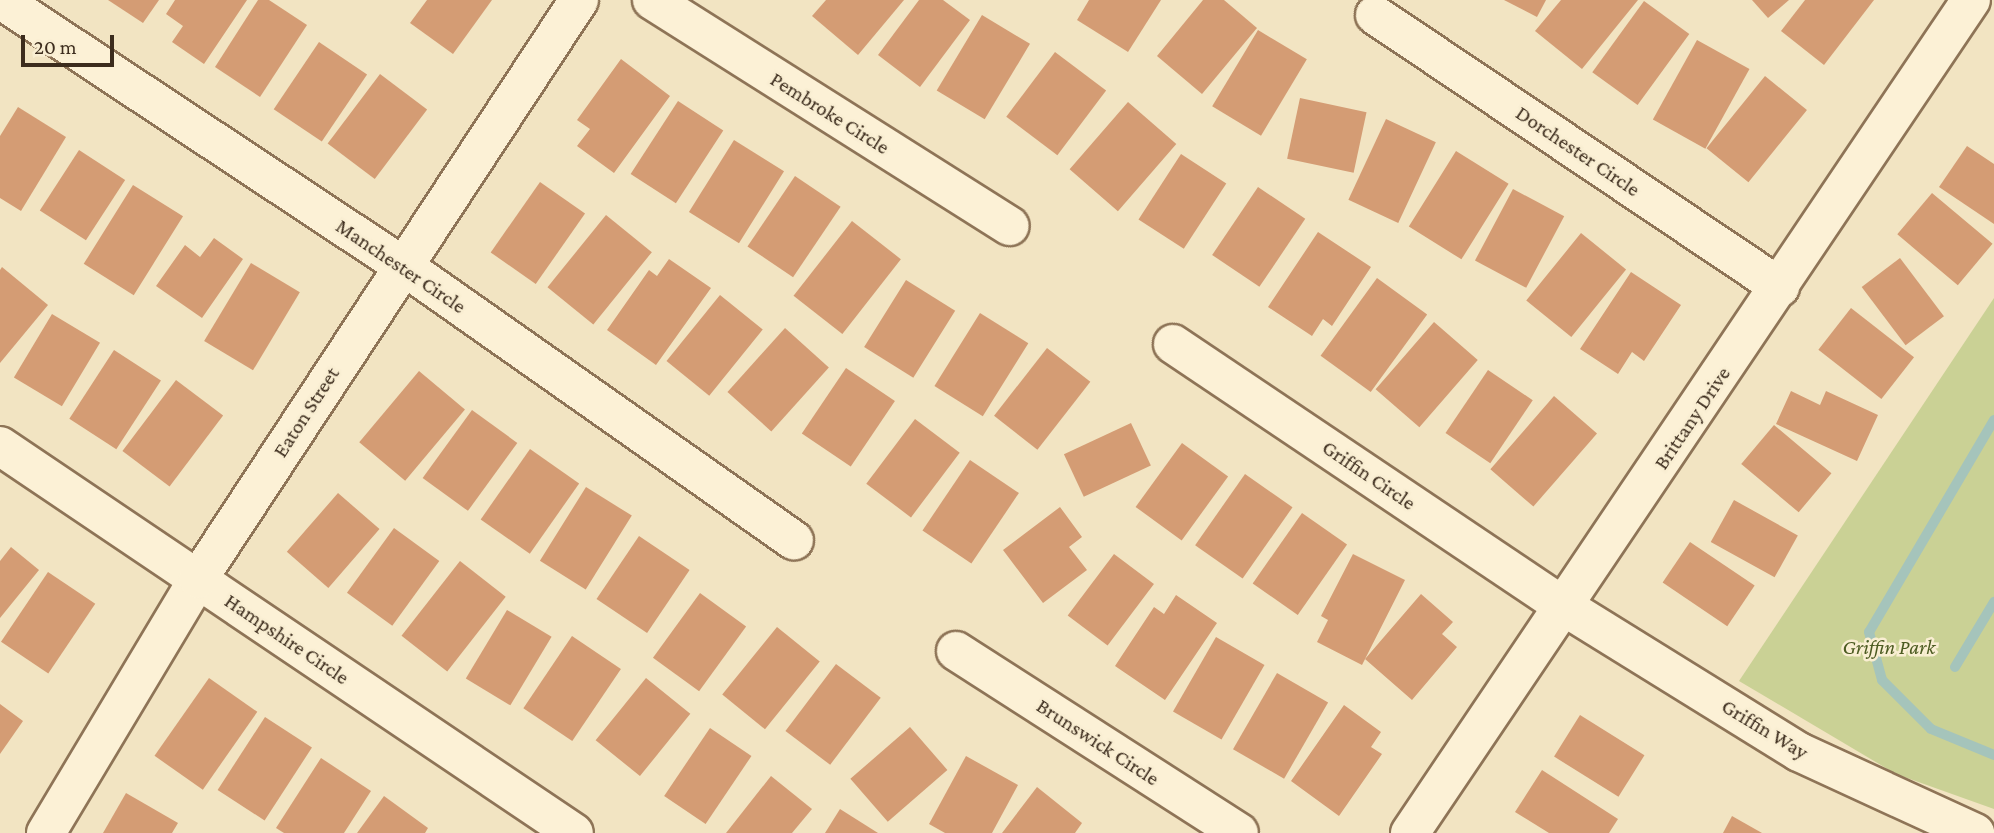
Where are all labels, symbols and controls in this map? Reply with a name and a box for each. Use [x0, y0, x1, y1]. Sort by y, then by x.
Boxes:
scale bar [24, 21, 117, 65]
text: 20 m [34, 35, 77, 59]
street label: Pembroke Circle [766, 66, 894, 160]
street label: Dorchester Circle [1511, 100, 1645, 202]
street label: Manchester Circle [331, 213, 471, 319]
street label: Eaton Street [267, 362, 345, 462]
street label: Brittany Drive [1648, 362, 1736, 474]
street label: Griffin Circle [1318, 435, 1420, 515]
street label: Hampshire Circle [220, 588, 354, 690]
park label: Griffin Park [1843, 634, 1935, 660]
street label: Brunswick Circle [1032, 693, 1164, 791]
street label: Griffin Way [1717, 693, 1813, 765]

